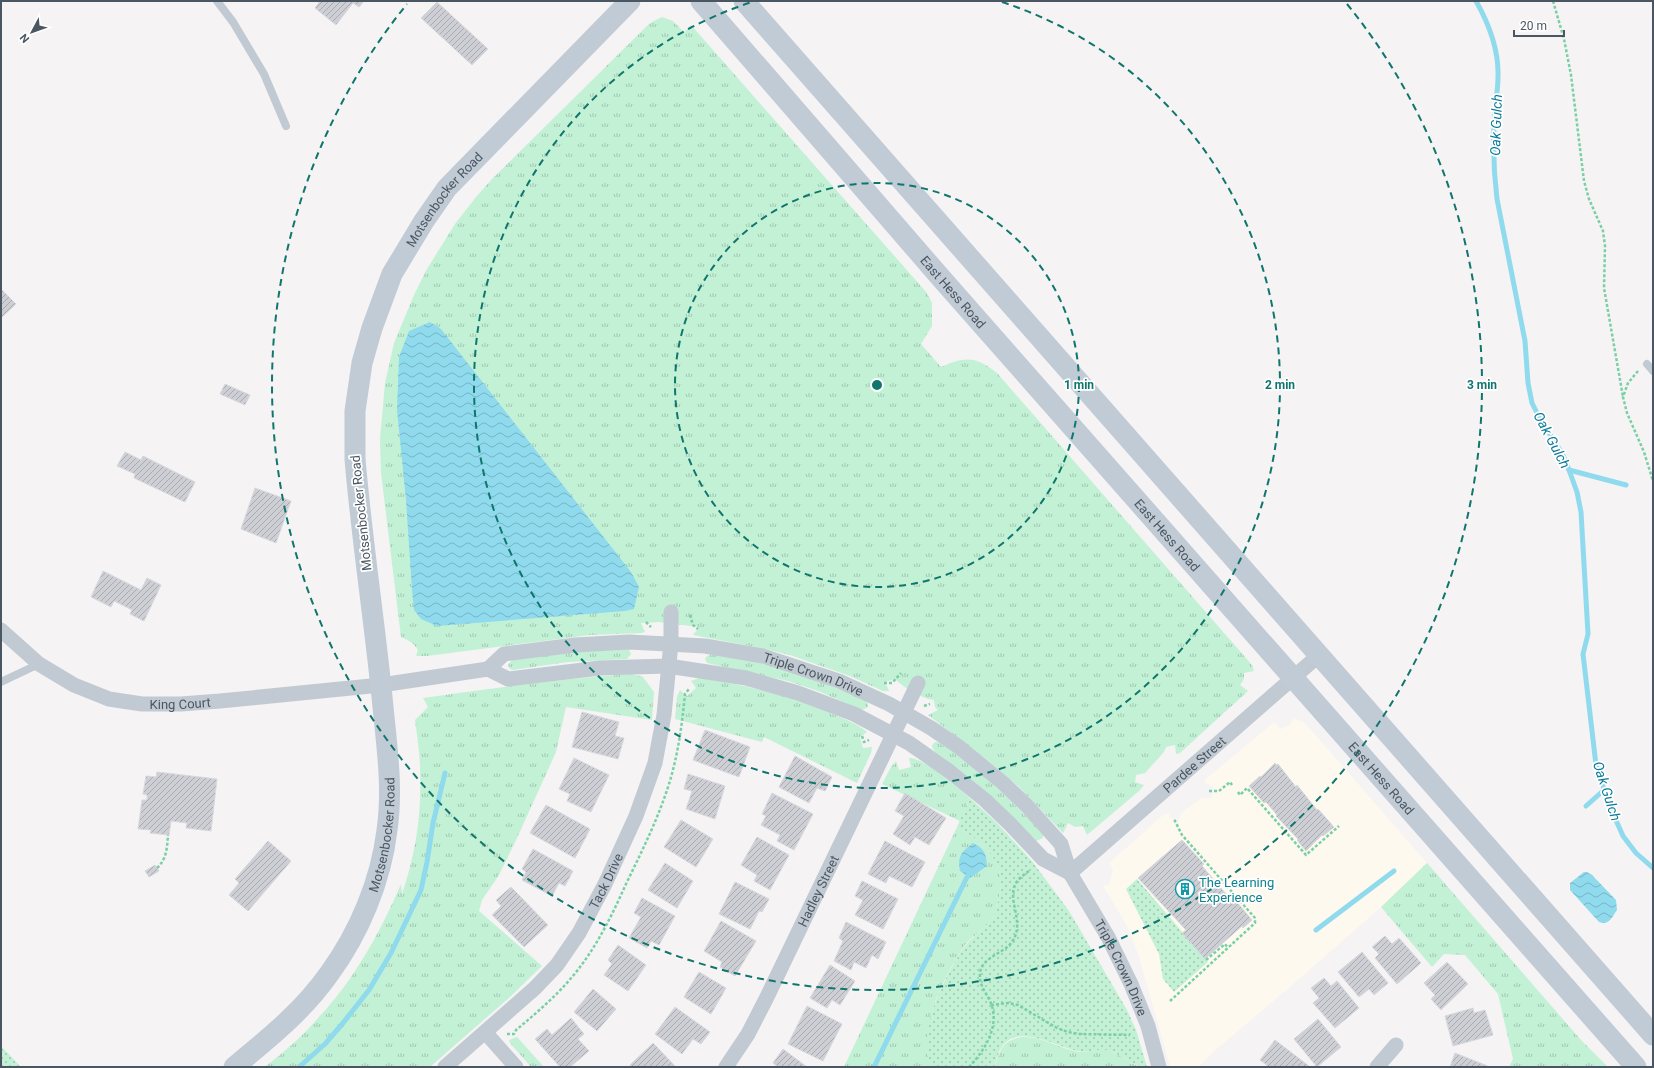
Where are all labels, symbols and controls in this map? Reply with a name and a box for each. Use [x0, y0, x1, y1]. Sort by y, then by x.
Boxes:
north arrow [12, 12, 52, 52]
scale bar [1514, 12, 1564, 38]
text: 20 m [1520, 19, 1547, 33]
text: N [17, 31, 32, 45]
water label: Oak Gulch [1487, 94, 1505, 156]
street label: Motsenbocker Road [403, 149, 485, 249]
street label: East Hess Road [918, 253, 989, 331]
centre of rings [870, 378, 884, 392]
text: 1 min [1064, 378, 1094, 392]
text: 2 min [1265, 378, 1295, 392]
text: 3 min [1467, 378, 1497, 392]
water label: Oak Gulch [1530, 409, 1574, 471]
street label: Motsenbocker Road [347, 454, 375, 572]
street label: East Hess Road [1132, 496, 1203, 574]
street label: Triple Crown Drive [762, 649, 866, 699]
street label: King Court [150, 694, 211, 712]
street label: Pardee Street [1160, 733, 1229, 796]
street label: East Hess Road [1346, 739, 1417, 817]
water label: Oak Gulch [1590, 759, 1624, 823]
street label: Motsenbocker Road [365, 777, 397, 894]
street label: Tack Drive [586, 851, 626, 911]
street label: Hadley Street [794, 853, 842, 929]
place label: The Learning Experience [1199, 875, 1274, 905]
building icon: The Learning Experience [1174, 878, 1196, 900]
street label: Triple Crown Drive [1092, 917, 1151, 1018]

